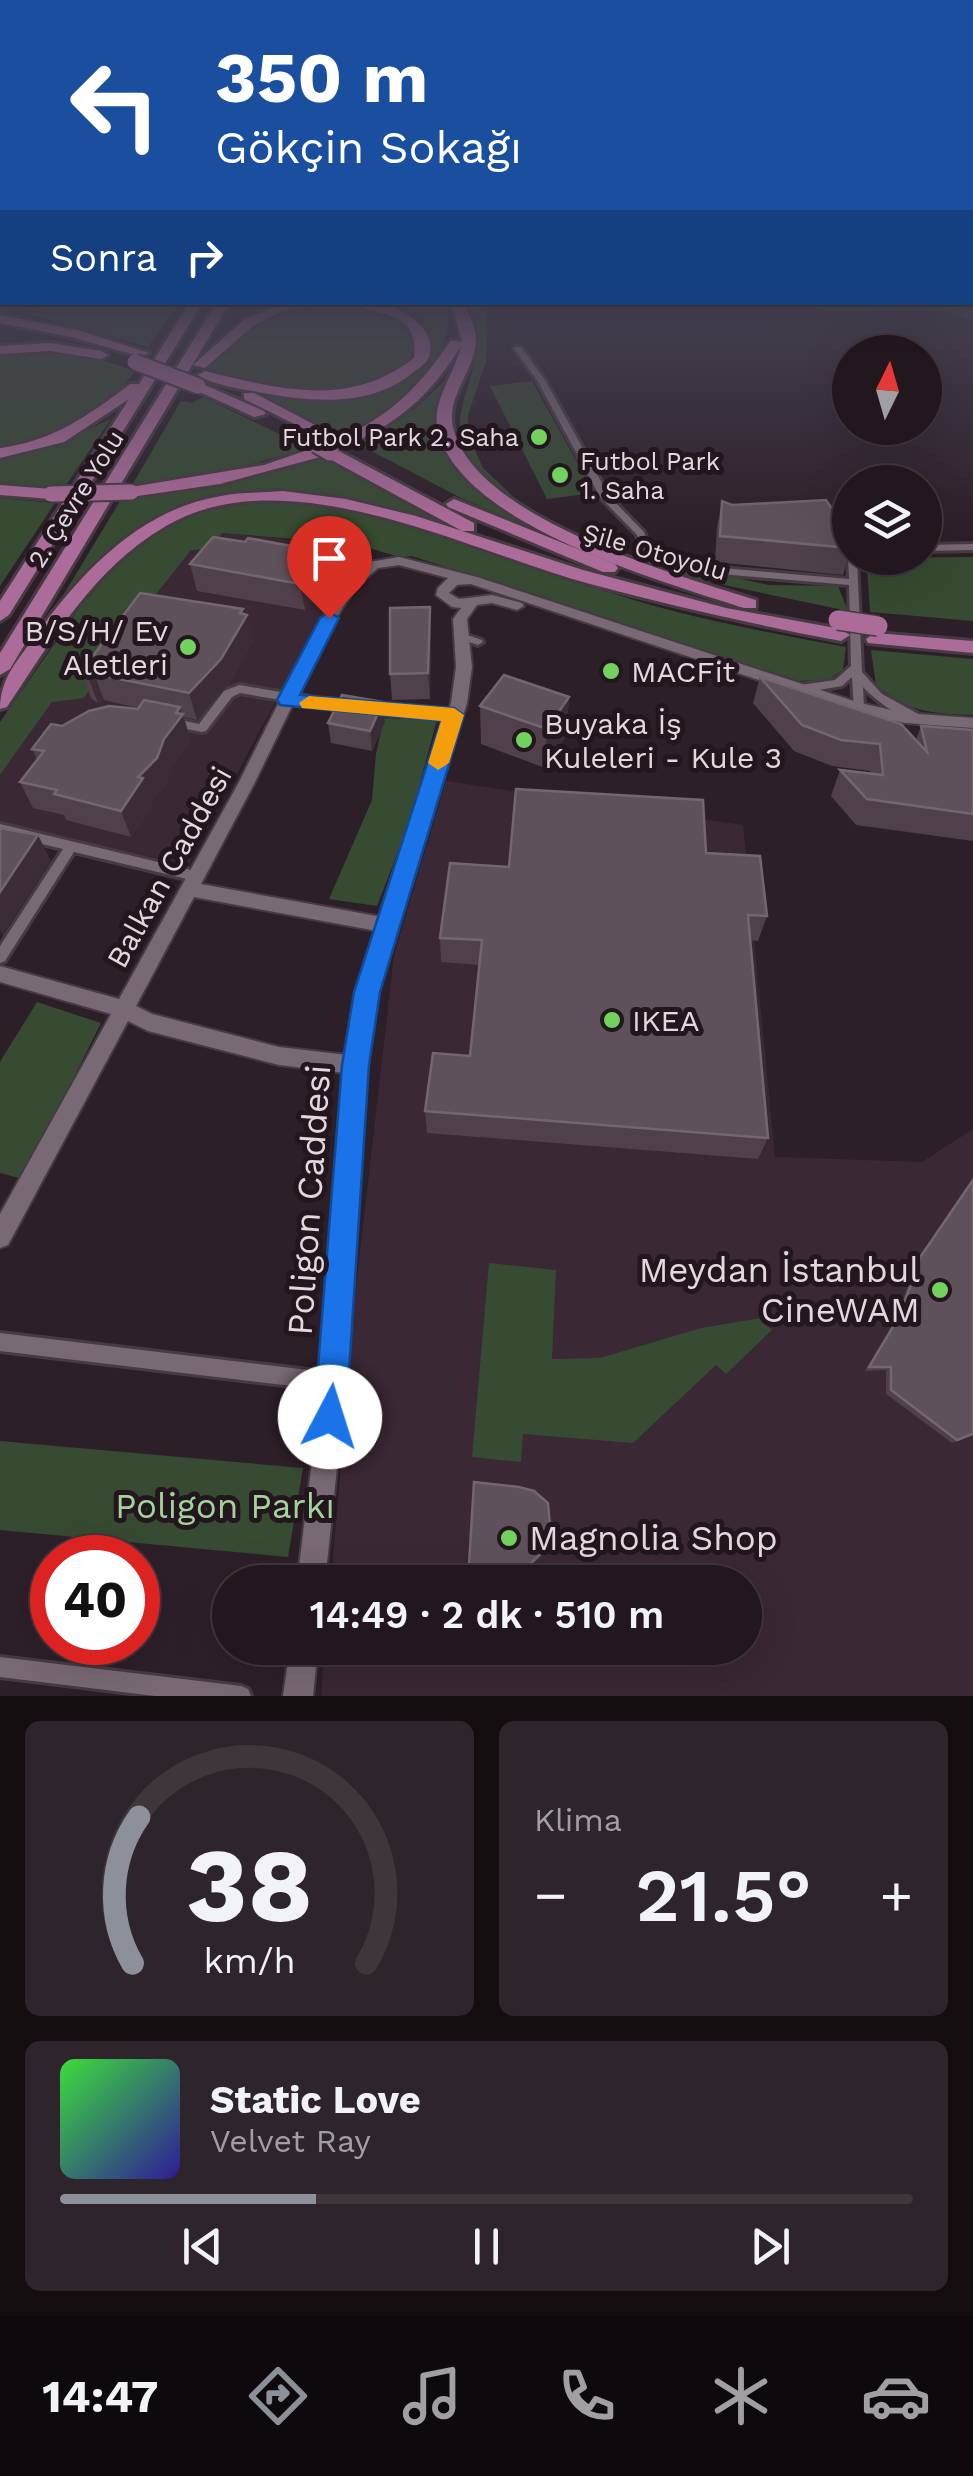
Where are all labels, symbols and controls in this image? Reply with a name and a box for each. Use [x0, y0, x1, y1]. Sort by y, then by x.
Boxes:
text: 350 m [215, 37, 428, 119]
icon: left [50, 40, 180, 170]
text: Gökçin Sokağı [215, 121, 522, 174]
icon: right [177, 230, 232, 285]
text: Sonra [50, 236, 157, 280]
north arrow [832, 335, 942, 445]
map controls [832, 335, 942, 575]
place label: Futbol Park 2. Saha [282, 423, 519, 452]
street label: 2. Çevre Yolu [22, 425, 130, 573]
marker: Futbol Park 2. Saha [528, 426, 550, 448]
place label: Futbol Park 1. Saha [580, 447, 720, 505]
marker: Futbol Park 1. Saha [549, 464, 571, 486]
button: layers [832, 465, 942, 575]
pin [287, 516, 372, 619]
street label: Şile Otoyolu [580, 518, 730, 586]
icon: arrive [302, 531, 357, 586]
place label: B/S/H/ Ev Aletleri [25, 613, 168, 682]
marker: B/S/H/ Ev Aletleri [177, 636, 199, 658]
place label: MACFit [631, 654, 736, 689]
marker: MACFit [600, 660, 622, 682]
place label: Buyaka İş Kuleleri - Kule 3 [544, 706, 782, 775]
marker: Buyaka İş Kuleleri - Kule 3 [513, 729, 535, 751]
street label: Balkan Caddesi [99, 760, 239, 974]
place label: IKEA [632, 1003, 700, 1038]
marker: IKEA [601, 1009, 623, 1031]
street label: Poligon Caddesi [279, 1063, 339, 1337]
place label: Meydan İstanbul CineWAM [639, 1249, 920, 1331]
marker: Meydan İstanbul CineWAM [929, 1279, 951, 1301]
position arrow [278, 1365, 382, 1469]
park label: Poligon Parkı [115, 1485, 335, 1527]
place label: Magnolia Shop [529, 1517, 778, 1559]
marker: Magnolia Shop [498, 1527, 520, 1549]
speed limit sign: 40 [30, 1535, 160, 1665]
text: 14:49 · 2 dk · 510 m [310, 1593, 664, 1637]
text: Klima [534, 1801, 622, 1839]
text: 38 [186, 1824, 313, 1946]
text: 21.5° [635, 1851, 812, 1939]
text: − [534, 1863, 567, 1927]
text: + [880, 1863, 913, 1927]
text: km/h [203, 1940, 296, 1982]
text: Static Love [210, 2078, 421, 2122]
text: Velvet Ray [210, 2122, 371, 2160]
icon: previous [175, 2219, 230, 2274]
icon: pause [459, 2219, 514, 2274]
icon: next [743, 2219, 798, 2274]
icon: directions [243, 2361, 313, 2431]
icon: music [397, 2361, 467, 2431]
icon: phone [552, 2361, 622, 2431]
icon: climate [706, 2361, 776, 2431]
icon: car [861, 2361, 931, 2431]
text: 14:47 [42, 2370, 158, 2423]

